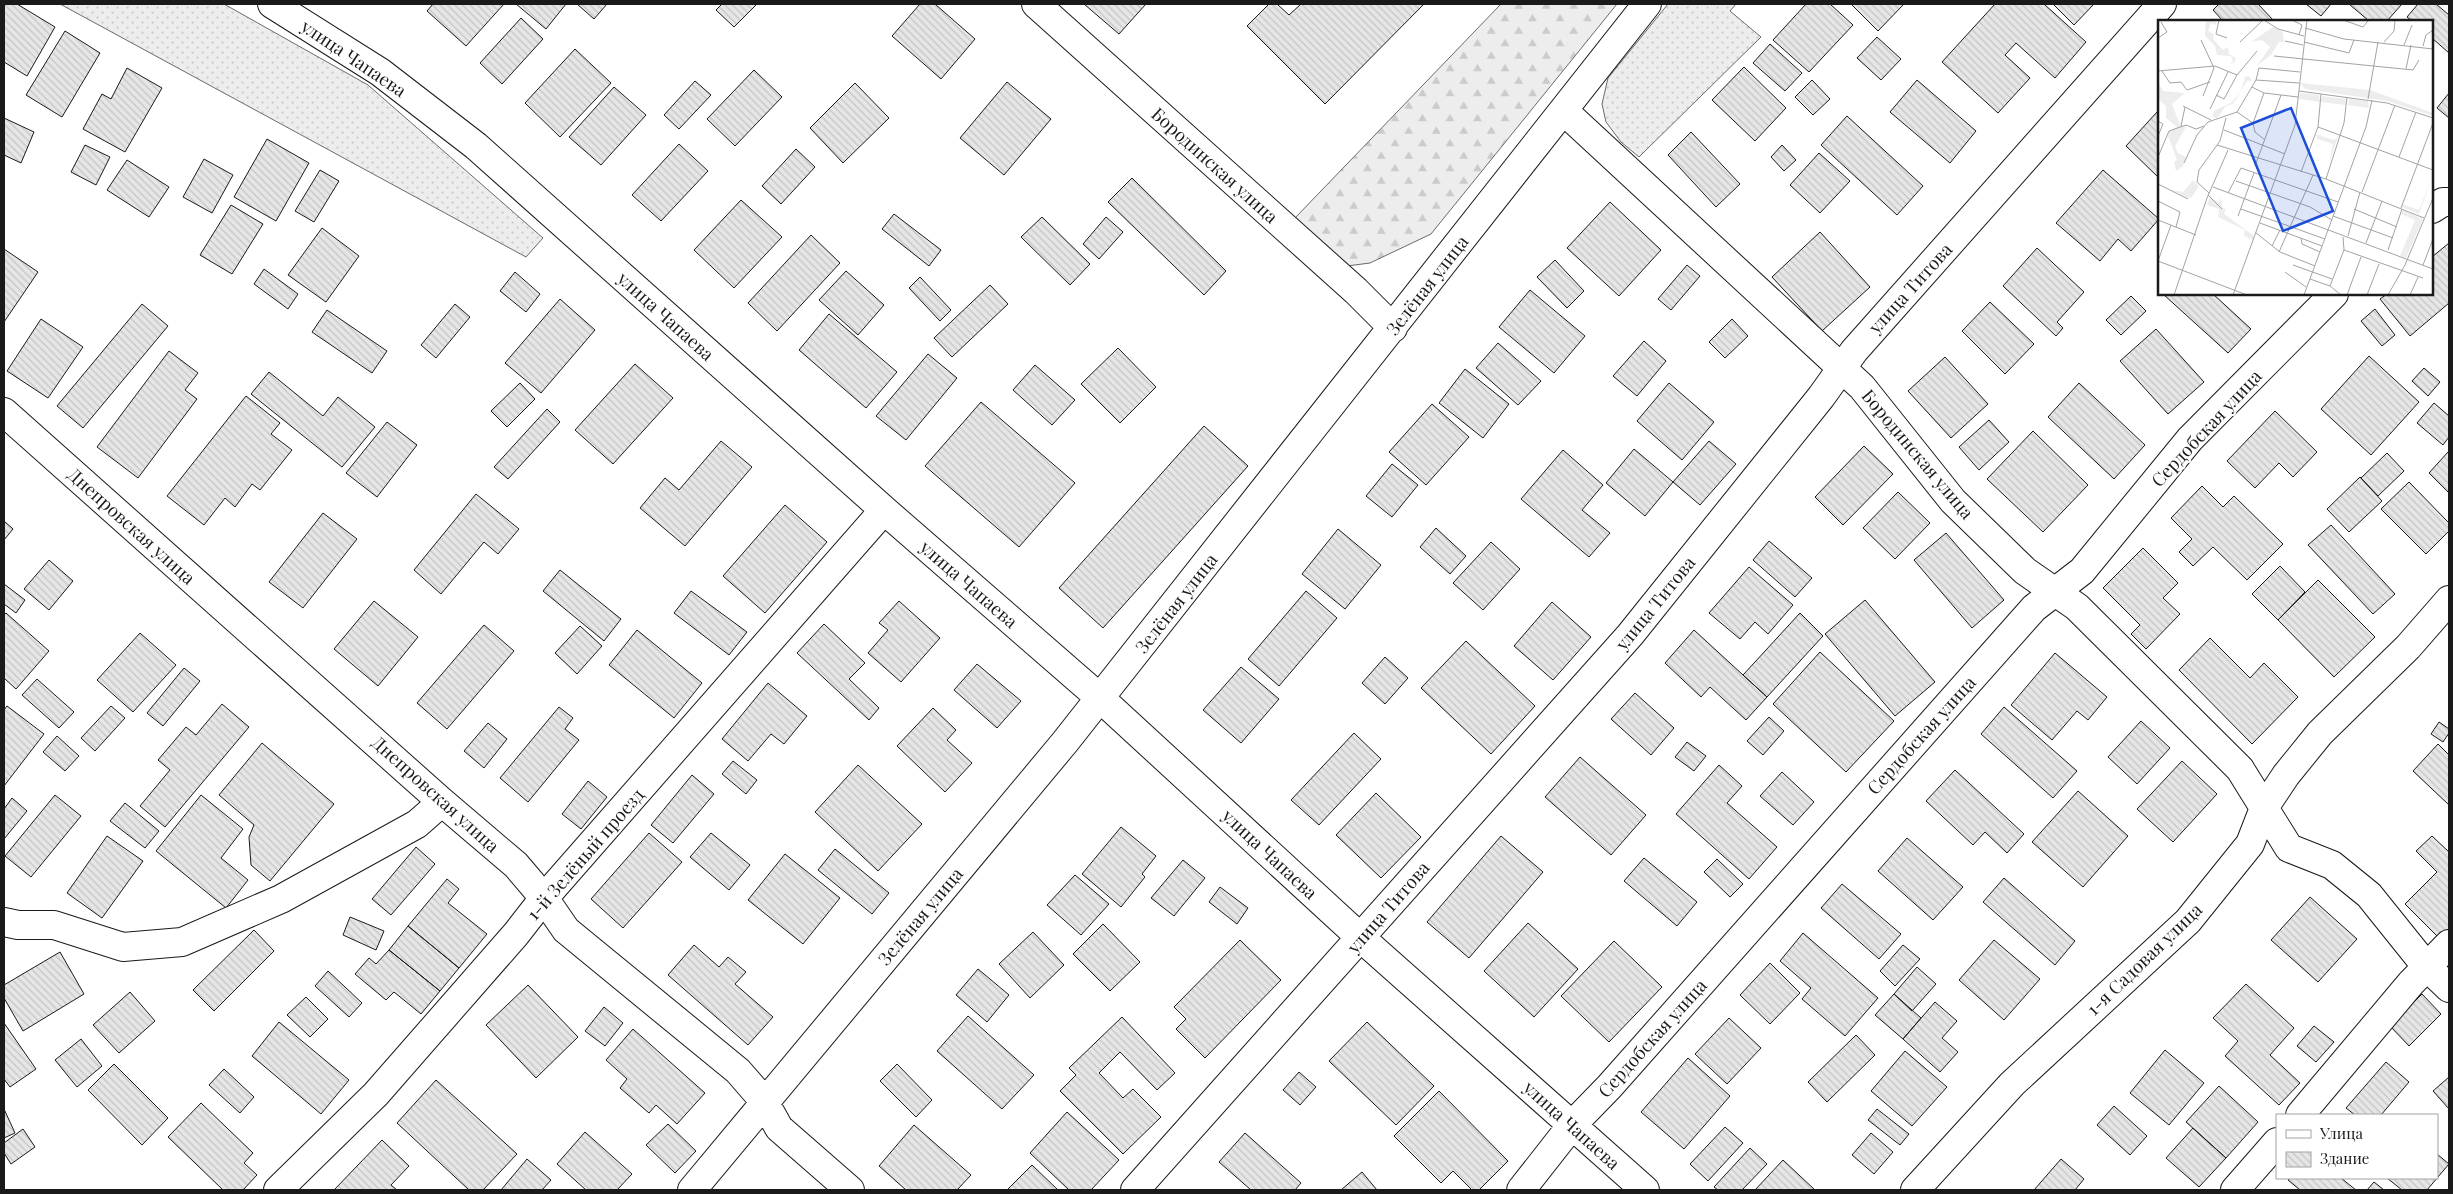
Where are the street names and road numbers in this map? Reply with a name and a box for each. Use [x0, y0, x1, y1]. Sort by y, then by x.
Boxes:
street label: улица Чапаева [296, 13, 411, 102]
street label: Бородинская улица [1147, 102, 1283, 228]
street label: Зелёная улица [1380, 230, 1474, 340]
street label: улица Титова [1862, 238, 1957, 339]
street label: улица Чапаева [612, 266, 719, 366]
street label: Сердобская улица [2145, 364, 2267, 492]
street label: Бородинская улица [1857, 384, 1979, 524]
street label: Днепровская улица [63, 462, 201, 590]
street label: улица Чапаева [914, 534, 1023, 633]
street label: Зелёная улица [1129, 548, 1223, 658]
street label: улица Титова [1609, 551, 1700, 656]
street label: Сердобская улица [1861, 671, 1981, 799]
street label: Днепровская улица [367, 730, 505, 858]
street label: 1-й Зелёный проезд [521, 782, 649, 925]
street label: улица Чапаева [1216, 803, 1323, 904]
street label: улица Титова [1341, 856, 1435, 959]
street label: Зелёная улица [872, 862, 968, 970]
street label: 1-я Садовая улица [2081, 898, 2207, 1020]
street label: Сердобская улица [1592, 974, 1712, 1102]
street label: улица Чапаева [1518, 1075, 1625, 1175]

